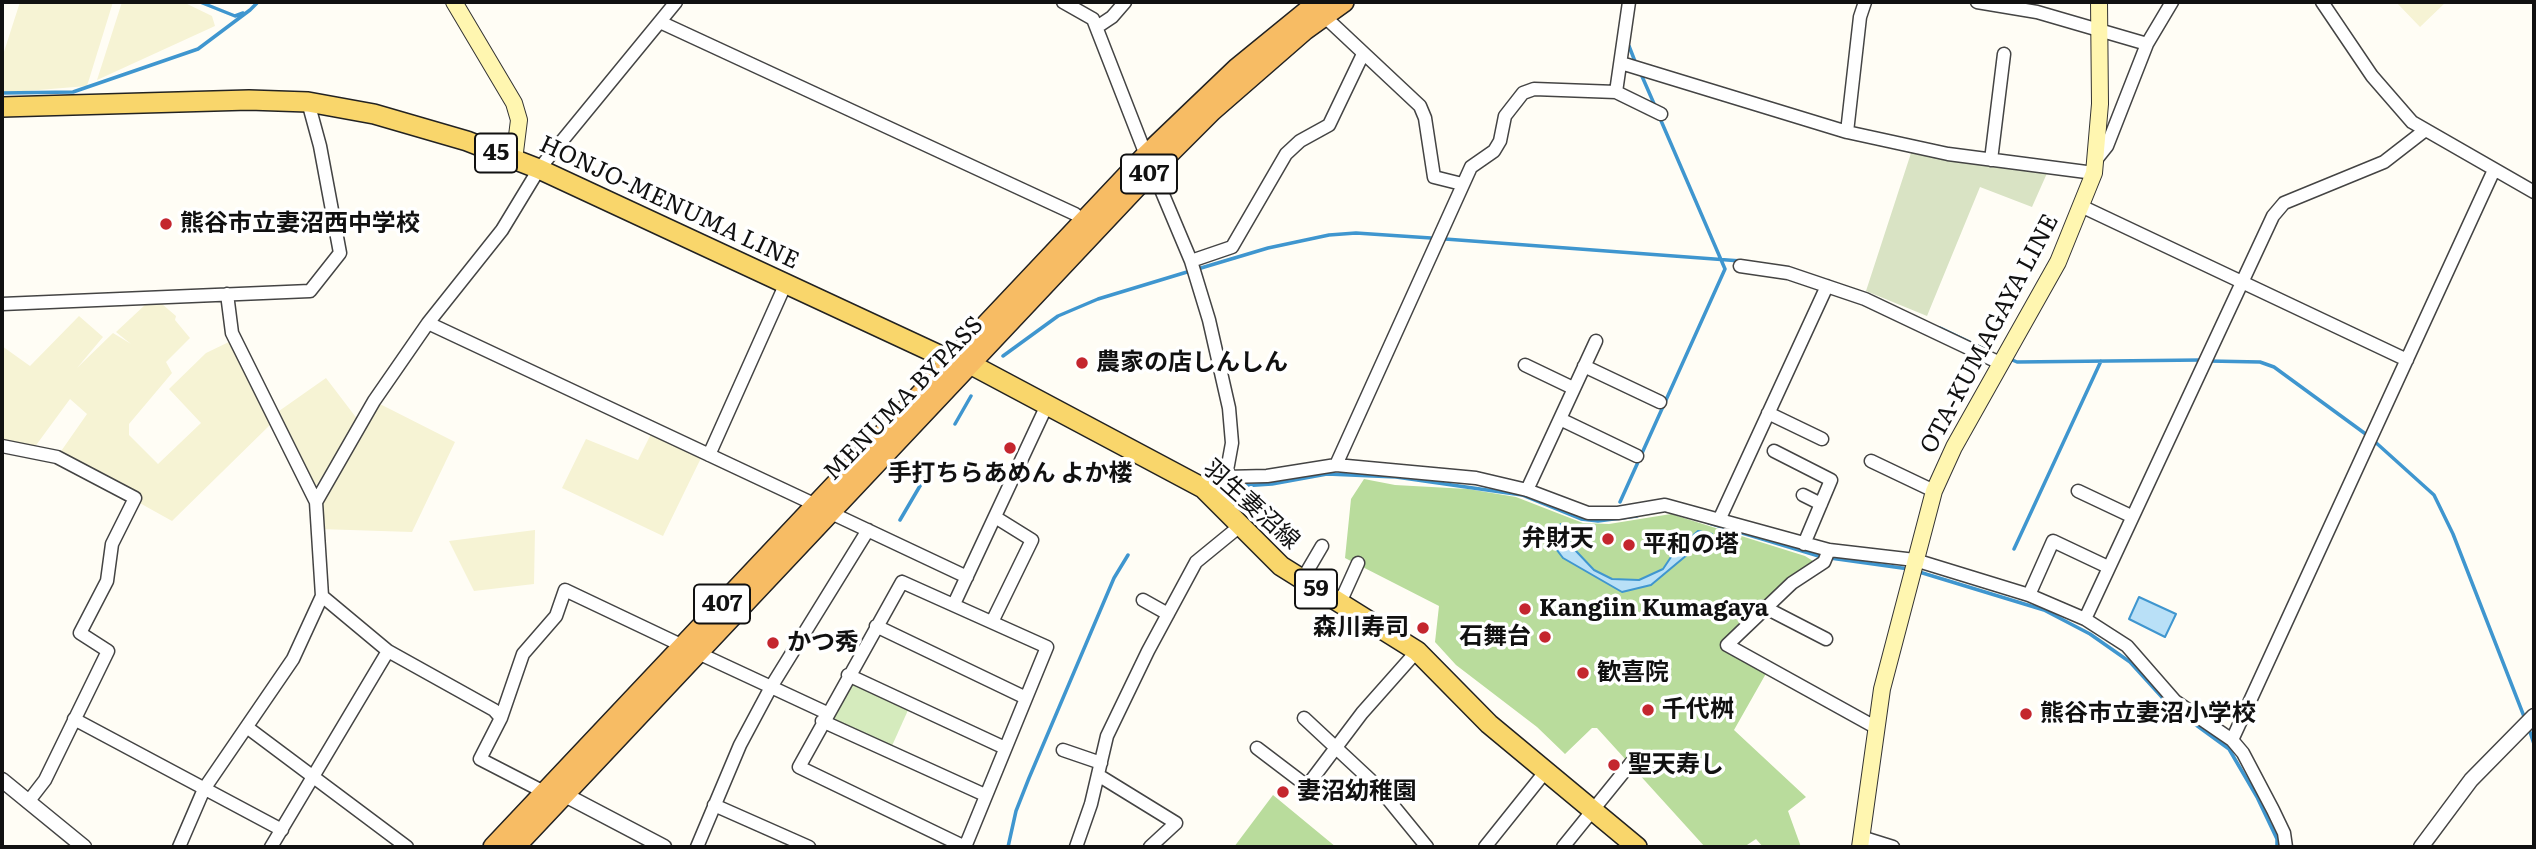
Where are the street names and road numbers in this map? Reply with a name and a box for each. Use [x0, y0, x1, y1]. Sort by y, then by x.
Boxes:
street label: HONJO-MENUMA LINE [535, 130, 803, 276]
road number: 45 [475, 134, 517, 172]
road number: 407 [1121, 154, 1177, 194]
street label: OTA-KUMAGAYA LINE [1915, 210, 2065, 458]
street label: MENUMA BYPASS [818, 311, 990, 487]
street label: 羽生妻沼線 [1197, 454, 1305, 556]
road number: 59 [1295, 569, 1337, 608]
road number: 407 [694, 584, 750, 624]

